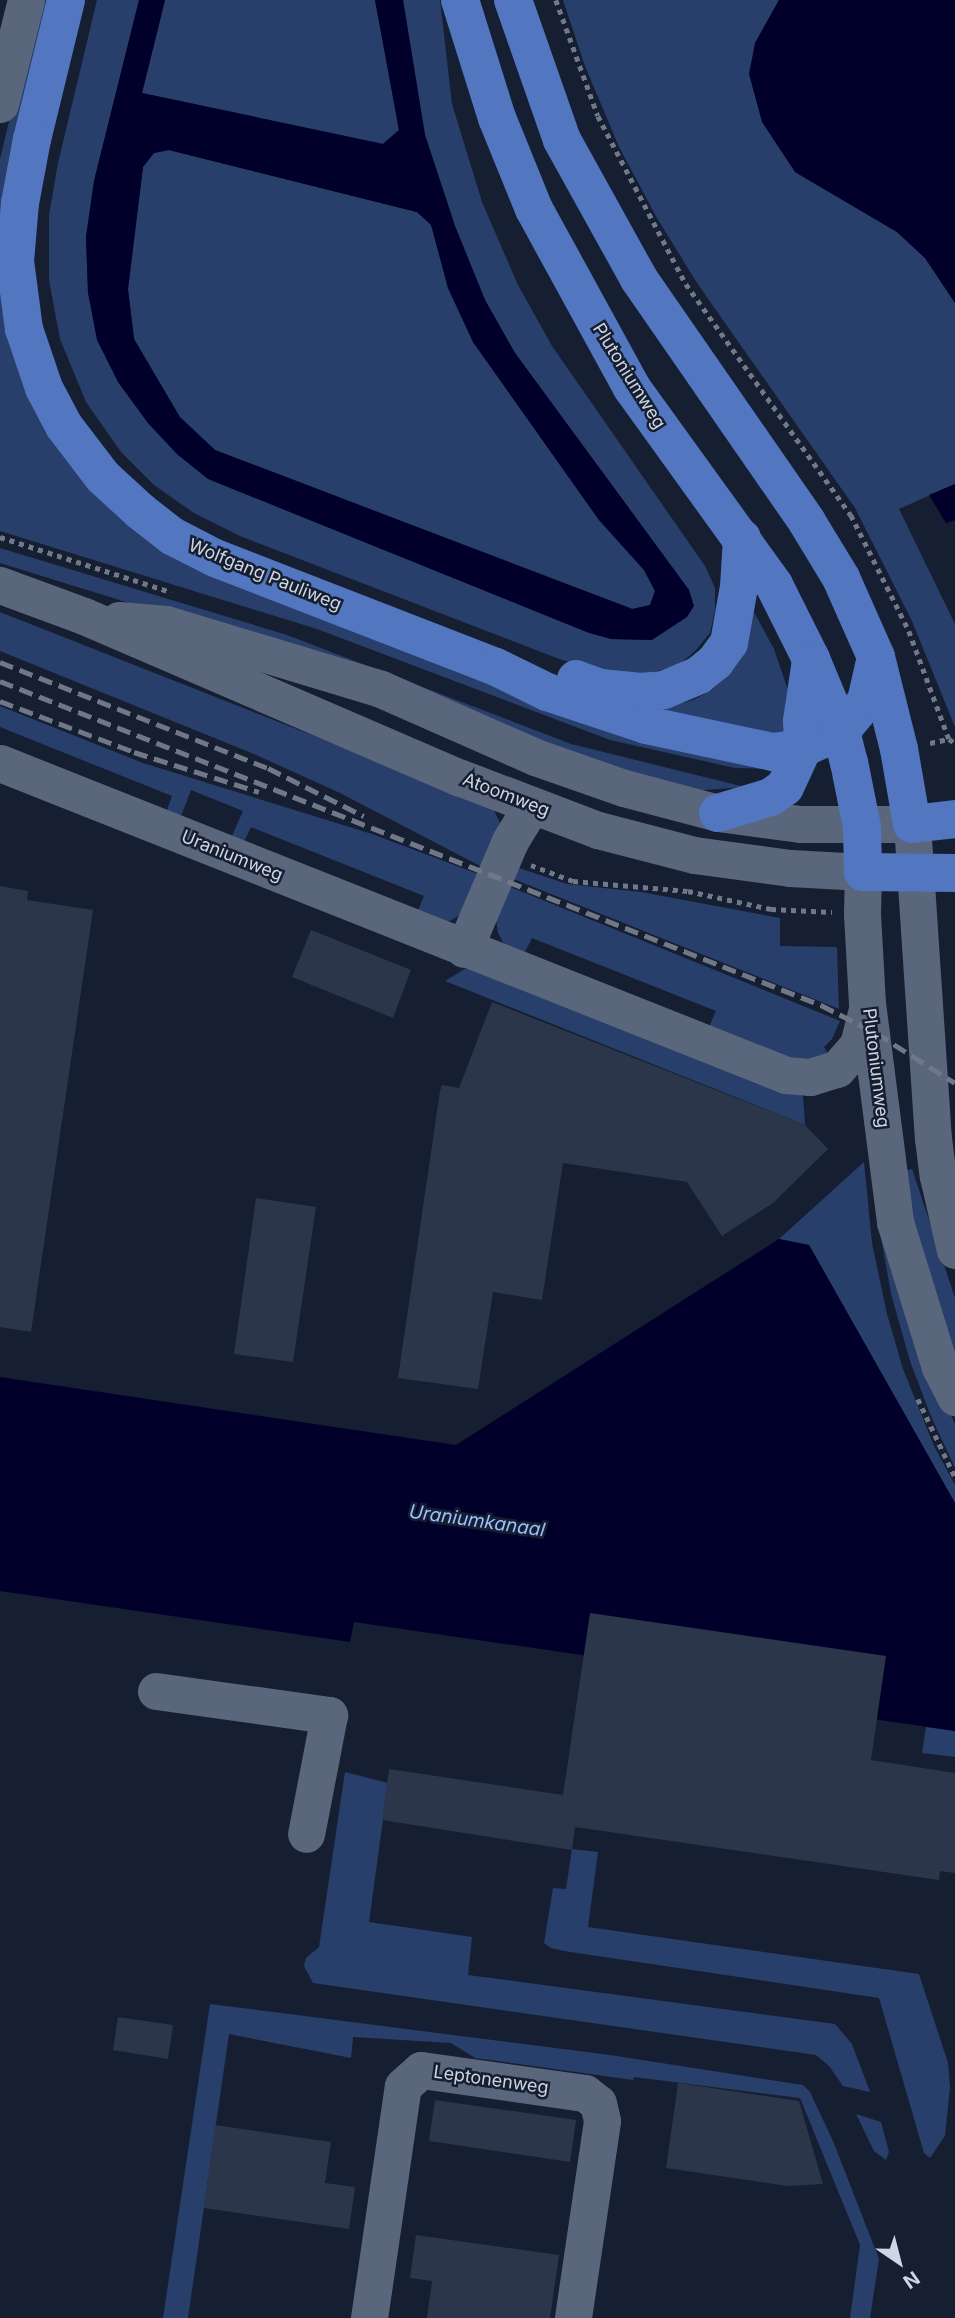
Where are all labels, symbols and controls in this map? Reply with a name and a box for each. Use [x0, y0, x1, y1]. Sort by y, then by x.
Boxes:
street label: Plutoniumweg [588, 319, 670, 433]
street label: Wolfgang Pauliweg [185, 534, 345, 616]
street label: Atoomweg [460, 769, 552, 821]
street label: Uraniumweg [178, 826, 286, 886]
street label: Plutoniumweg [858, 1007, 894, 1129]
water label: Uraniumkanaal [407, 1500, 547, 1542]
street label: Leptonenweg [432, 2061, 550, 2099]
north arrow [864, 2227, 934, 2297]
text: N [899, 2266, 924, 2293]

